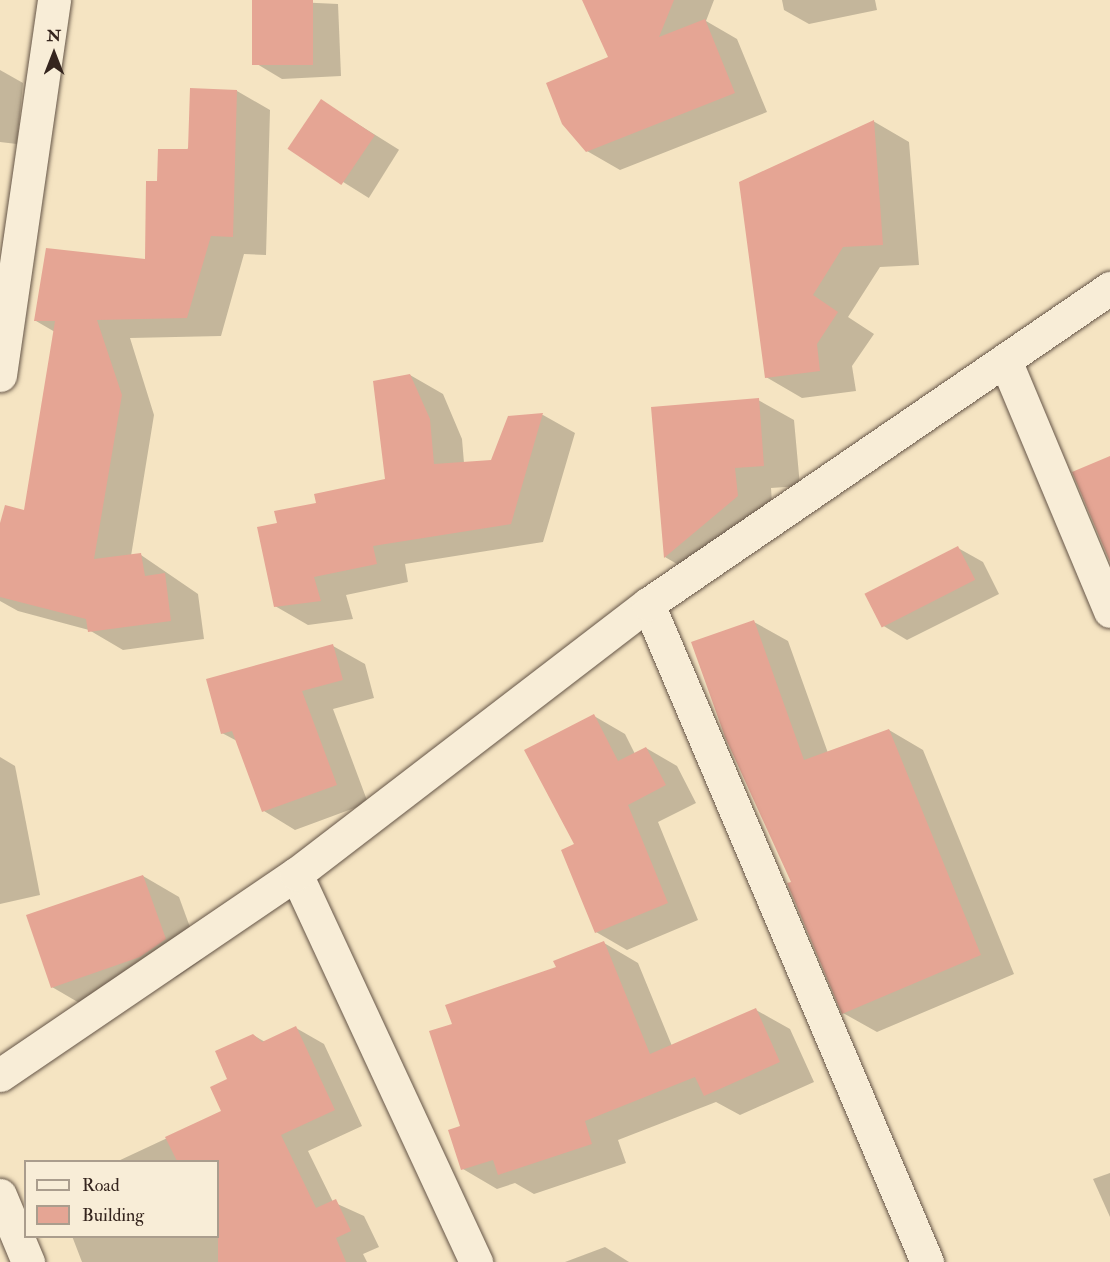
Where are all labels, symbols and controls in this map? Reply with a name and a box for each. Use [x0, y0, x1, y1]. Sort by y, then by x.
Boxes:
north arrow [24, 24, 84, 84]
text: N [47, 26, 61, 46]
legend [24, 1160, 219, 1238]
text: Road [82, 1174, 120, 1197]
text: Building [82, 1204, 144, 1227]

